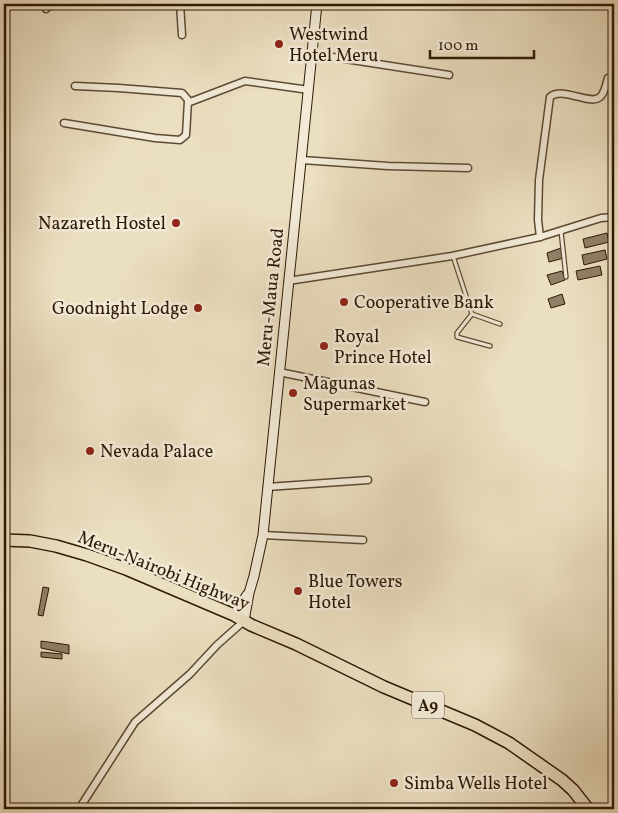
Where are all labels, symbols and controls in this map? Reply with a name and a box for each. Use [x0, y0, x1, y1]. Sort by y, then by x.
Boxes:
place label: Westwind Hotel Meru [289, 23, 378, 69]
scale bar [430, 28, 534, 60]
text: 100 m [438, 36, 478, 57]
marker: Westwind Hotel Meru [273, 38, 285, 50]
place label: Nazareth Hostel [38, 212, 166, 237]
marker: Nazareth Hostel [170, 217, 182, 229]
street label: Meru-Maua Road [252, 227, 291, 368]
place label: Cooperative Bank [354, 291, 494, 316]
marker: Cooperative Bank [338, 296, 350, 308]
place label: Goodnight Lodge [52, 297, 188, 322]
marker: Goodnight Lodge [192, 302, 204, 314]
place label: Royal Prince Hotel [334, 325, 432, 371]
marker: Royal Prince Hotel [318, 340, 330, 352]
place label: Magunas Supermarket [303, 372, 406, 418]
marker: Magunas Supermarket [287, 387, 299, 399]
place label: Nevada Palace [100, 440, 213, 465]
marker: Nevada Palace [84, 445, 96, 457]
street label: Meru-Nairobi Highway [74, 525, 253, 617]
place label: Blue Towers Hotel [308, 570, 403, 616]
marker: Blue Towers Hotel [292, 585, 304, 597]
road number: A9 [412, 692, 444, 718]
place label: Simba Wells Hotel [404, 772, 548, 797]
marker: Simba Wells Hotel [388, 777, 400, 789]

